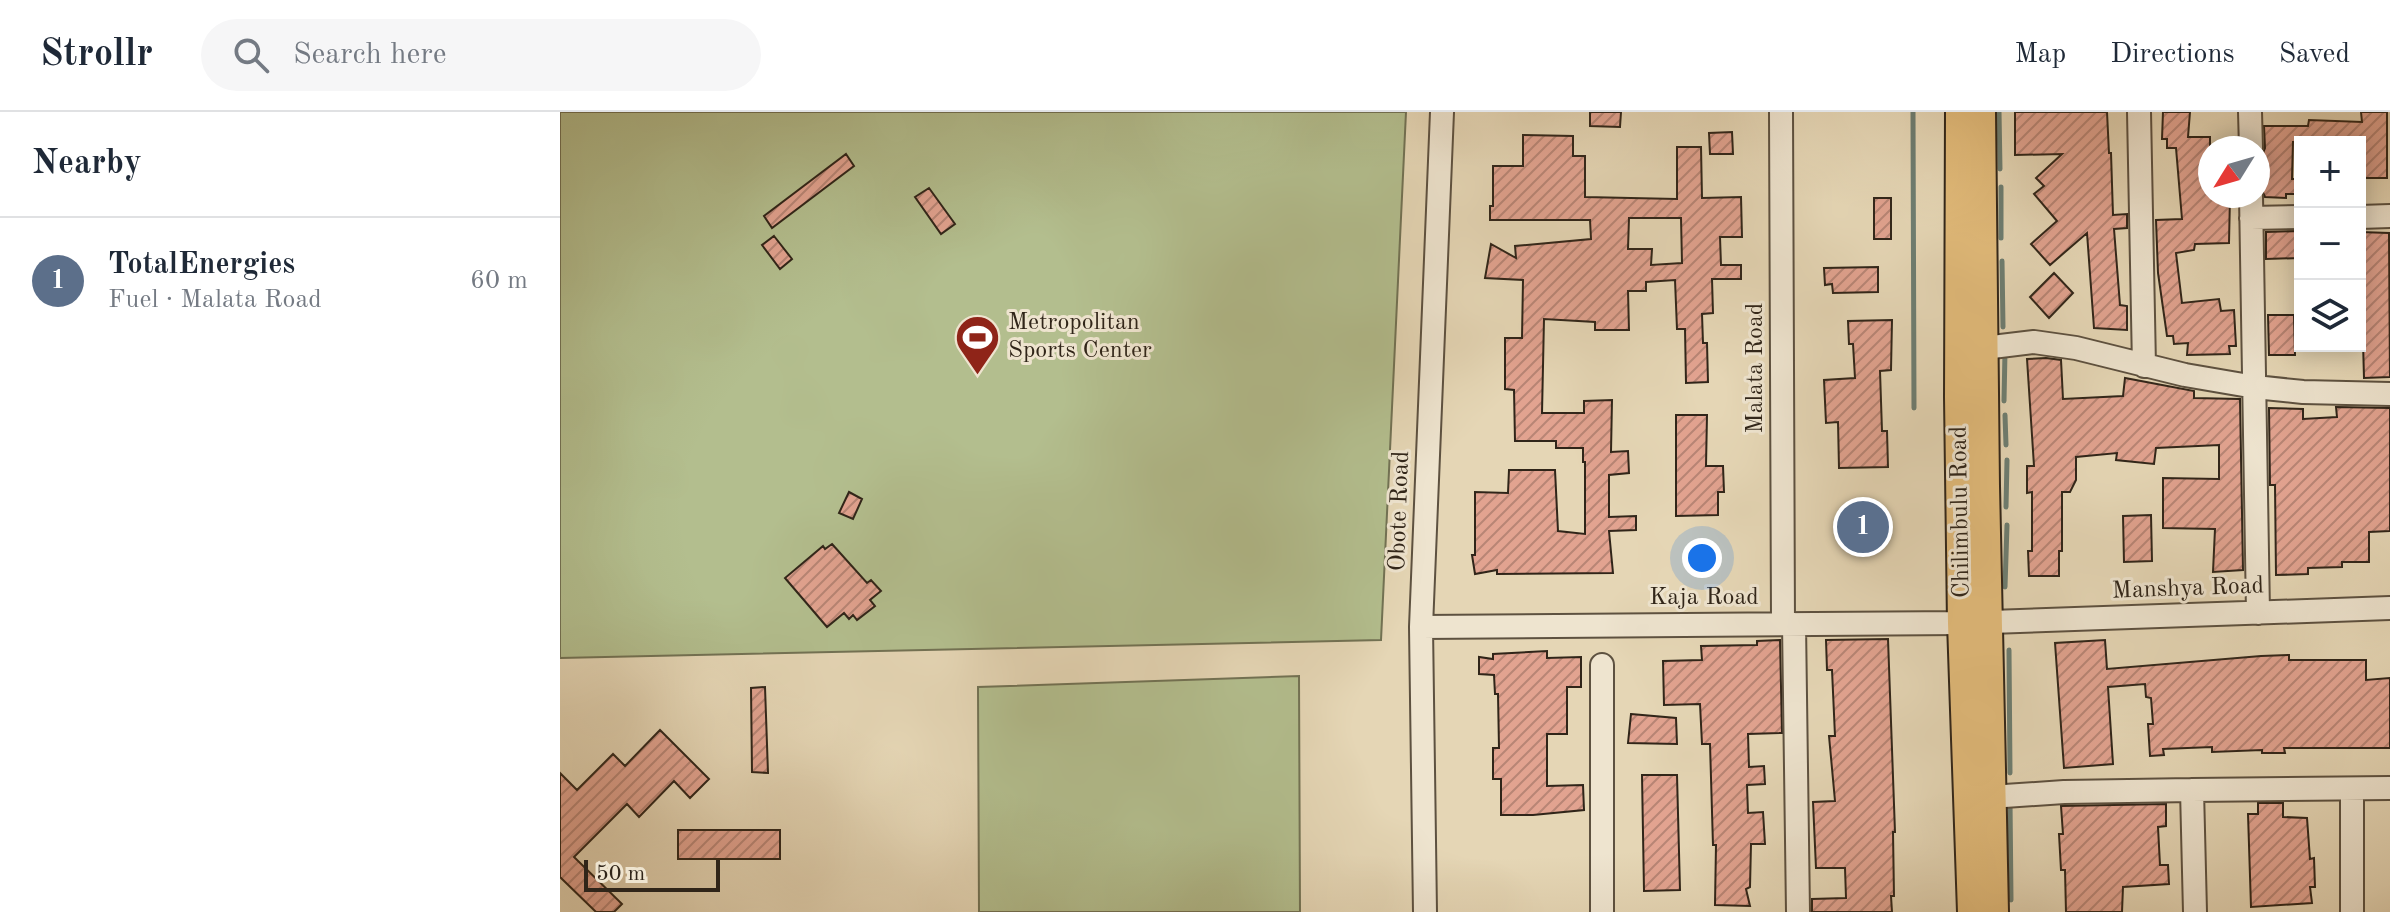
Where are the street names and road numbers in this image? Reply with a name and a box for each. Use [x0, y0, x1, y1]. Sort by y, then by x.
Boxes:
street label: Malata Road [1744, 303, 1768, 433]
street label: Chilimbulu Road [1947, 426, 1975, 598]
street label: Obote Road [1386, 450, 1414, 572]
street label: Manshya Road [2111, 574, 2265, 604]
street label: Kaja Road [1649, 586, 1759, 610]

